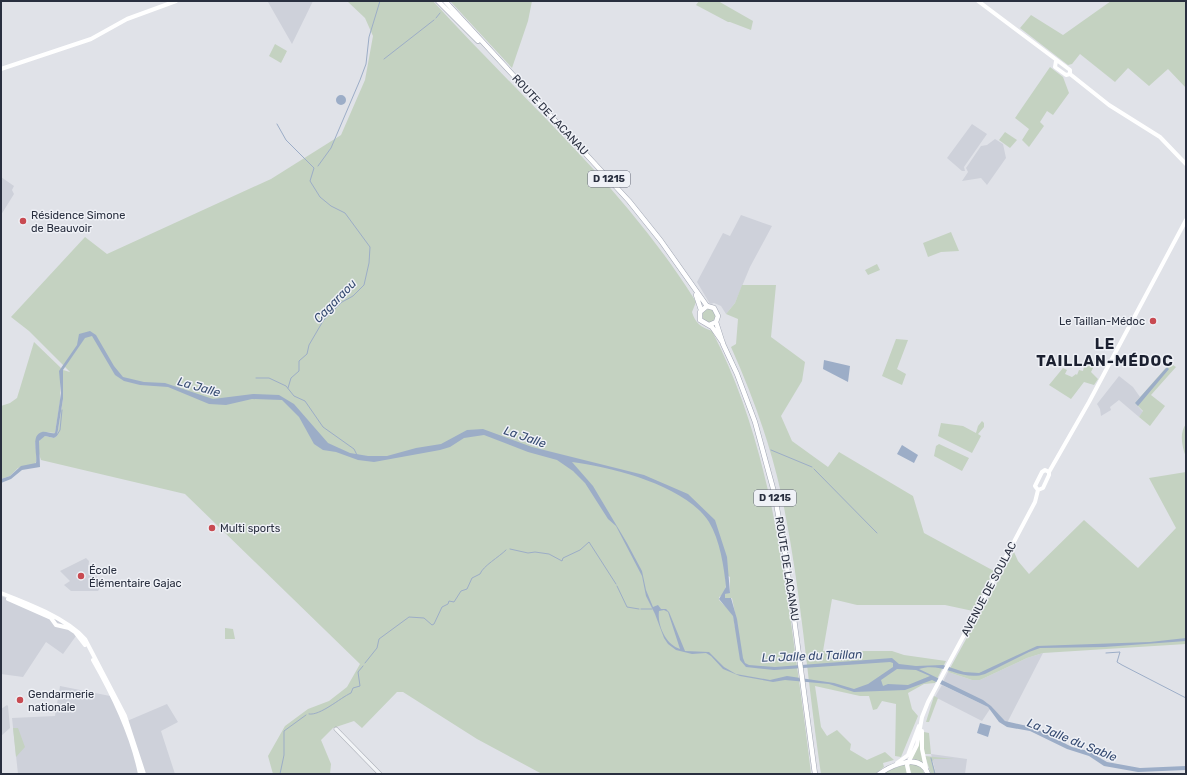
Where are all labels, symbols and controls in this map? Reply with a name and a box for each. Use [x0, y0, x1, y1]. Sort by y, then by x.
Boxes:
street label: ROUTE DE LACANAU [509, 72, 591, 158]
road number: D 1215 [588, 171, 630, 187]
place label: Résidence Simone de Beauvoir [31, 209, 125, 235]
marker: Résidence Simone de Beauvoir [18, 216, 28, 226]
water label: Cagaraou [311, 276, 359, 326]
place label: Le Taillan-Médoc [1059, 315, 1145, 328]
marker: Le Taillan-Médoc [1148, 316, 1158, 326]
district label: LE TAILLAN-MÉDOC [1036, 335, 1174, 370]
water label: La Jalle [176, 374, 222, 400]
water label: La Jalle [502, 423, 548, 451]
road number: D 1215 [754, 490, 796, 506]
street label: ROUTE DE LACANAU [772, 516, 802, 622]
place label: Multi sports [220, 522, 281, 535]
marker: Multi sports [207, 523, 217, 533]
street label: AVENUE DE SOULAC [959, 540, 1019, 638]
place label: École Élémentaire Gajac [89, 564, 182, 590]
marker: École Élémentaire Gajac [76, 571, 86, 581]
water label: La Jalle du Taillan [761, 647, 863, 665]
place label: Gendarmerie nationale [28, 688, 94, 714]
marker: Gendarmerie nationale [15, 695, 25, 705]
water label: La Jalle du Sable [1025, 716, 1119, 764]

